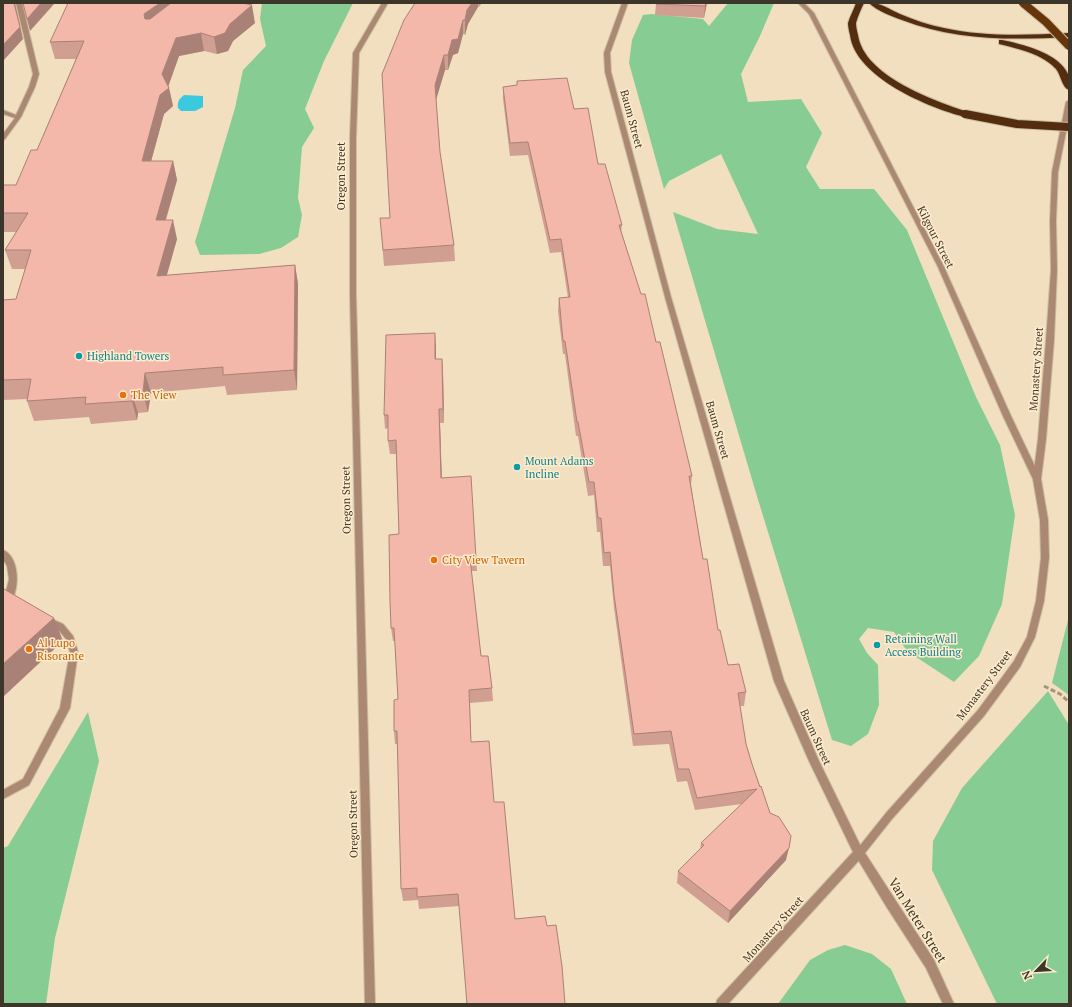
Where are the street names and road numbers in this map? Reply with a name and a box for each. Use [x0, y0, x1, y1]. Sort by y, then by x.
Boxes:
street label: Baum Street [617, 88, 647, 150]
street label: Oregon Street [334, 142, 348, 210]
street label: Kilgour Street [914, 203, 958, 271]
street label: Monastery Street [1026, 327, 1046, 411]
street label: Baum Street [703, 399, 733, 461]
street label: Oregon Street [338, 466, 354, 534]
street label: Monastery Street [953, 647, 1015, 723]
street label: Baum Street [797, 707, 835, 767]
street label: Oregon Street [345, 790, 361, 858]
street label: Van Meter Street [885, 874, 952, 966]
street label: Monastery Street [740, 893, 806, 965]

